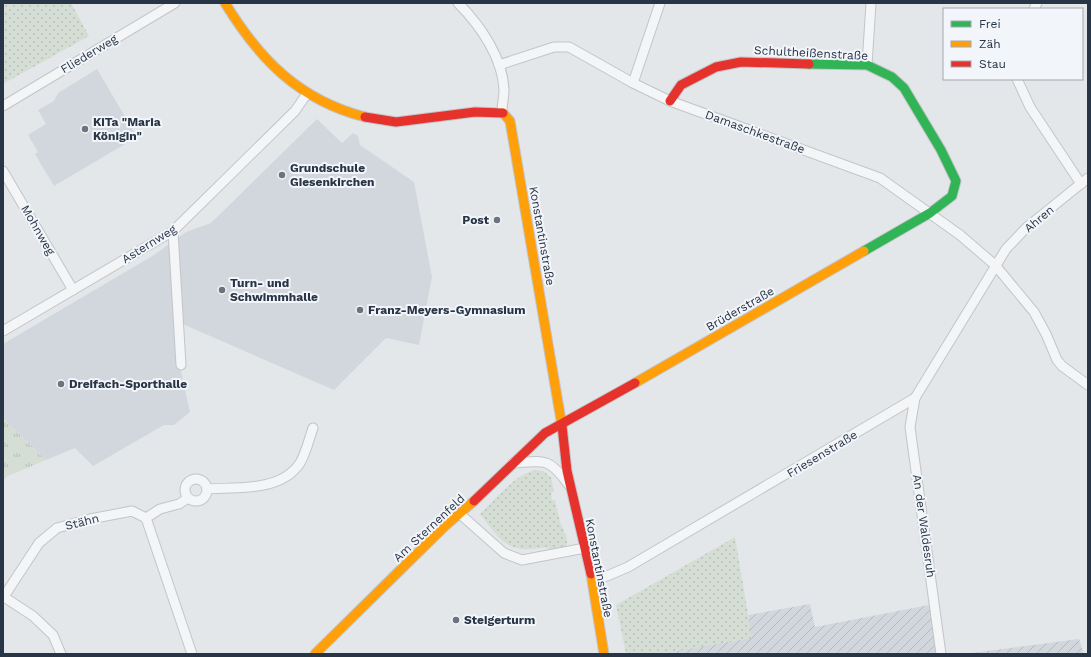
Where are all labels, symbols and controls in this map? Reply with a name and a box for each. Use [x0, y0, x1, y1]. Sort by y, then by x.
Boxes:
legend [943, 8, 1083, 80]
text: Frei [979, 17, 1001, 31]
street label: Fliederweg [58, 31, 120, 76]
text: Zäh [979, 37, 1001, 51]
street label: Schultheißenstraße [754, 43, 868, 63]
text: Stau [979, 57, 1006, 71]
street label: Damaschkestraße [703, 107, 807, 157]
place label: KiTa "Maria Königin" [93, 115, 161, 143]
marker: KiTa "Maria Königin" [80, 124, 90, 134]
place label: Grundschule Giesenkirchen [290, 161, 375, 189]
marker: Grundschule Giesenkirchen [277, 170, 287, 180]
street label: Konstantinstraße [526, 185, 558, 287]
street label: Mohnweg [18, 203, 58, 258]
street label: Ahren [1021, 203, 1057, 235]
place label: Post [462, 213, 490, 227]
marker: Post [492, 215, 502, 225]
street label: Asternweg [119, 221, 179, 266]
place label: Turn- und Schwimmhalle [230, 276, 318, 304]
street label: Brüderstraße [703, 284, 777, 334]
marker: Turn- und Schwimmhalle [217, 285, 227, 295]
place label: Franz-Meyers-Gymnasium [368, 303, 526, 317]
marker: Franz-Meyers-Gymnasium [355, 305, 365, 315]
place label: Dreifach-Sporthalle [69, 377, 187, 391]
marker: Dreifach-Sporthalle [56, 379, 66, 389]
street label: Friesenstraße [784, 427, 860, 481]
street label: An der Waldesruh [910, 473, 938, 579]
street label: Am Sternenfeld [390, 491, 468, 565]
street label: Stähn [64, 511, 100, 533]
street label: Konstantinstraße [583, 517, 615, 619]
place label: Steigerturm [464, 613, 535, 627]
marker: Steigerturm [451, 615, 461, 625]

